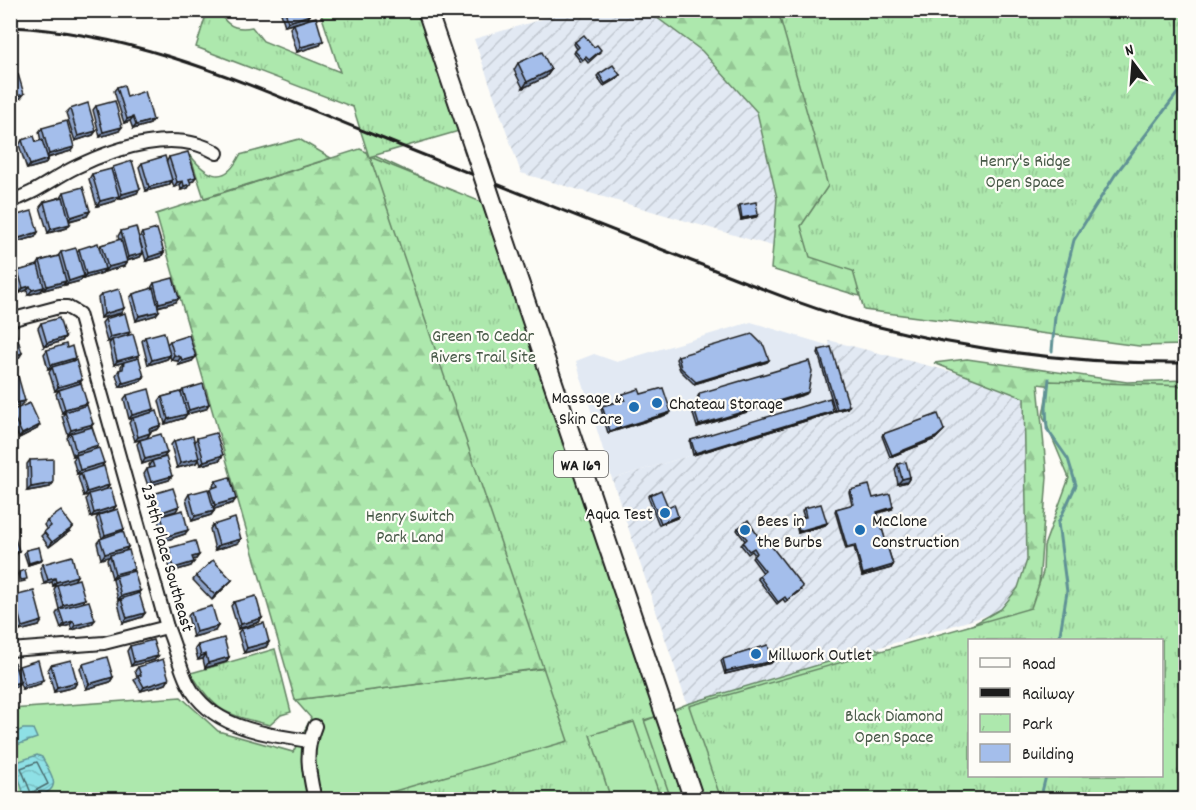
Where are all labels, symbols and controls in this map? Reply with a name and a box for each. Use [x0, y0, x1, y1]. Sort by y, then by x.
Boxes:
north arrow [1103, 33, 1163, 93]
text: N [1123, 39, 1137, 63]
park label: Henry's Ridge Open Space [980, 150, 1071, 196]
park label: Green To Cedar Rivers Trail Site [430, 325, 536, 371]
place label: Massage & Skin Care [552, 387, 622, 433]
place label: Chateau Storage [669, 393, 783, 418]
marker: Chateau Storage [650, 396, 664, 410]
marker: Massage & Skin Care [627, 400, 641, 414]
road number: WA 169 [554, 451, 608, 477]
street label: 239th Place Southeast [133, 482, 199, 636]
place label: Aqua Test [586, 503, 653, 528]
park label: Henry Switch Park Land [366, 505, 454, 551]
marker: Aqua Test [658, 506, 672, 520]
place label: Bees in the Burbs [757, 510, 822, 556]
place label: McClone Construction [872, 510, 959, 556]
marker: Bees in the Burbs [738, 523, 752, 537]
marker: McClone Construction [853, 523, 867, 537]
legend [968, 639, 1163, 777]
place label: Millwork Outlet [768, 644, 872, 669]
marker: Millwork Outlet [749, 647, 763, 661]
text: Road [1022, 653, 1056, 678]
text: Railway [1022, 683, 1075, 708]
park label: Black Diamond Open Space [845, 705, 943, 751]
text: Park [1022, 713, 1053, 738]
text: Building [1022, 743, 1074, 768]

